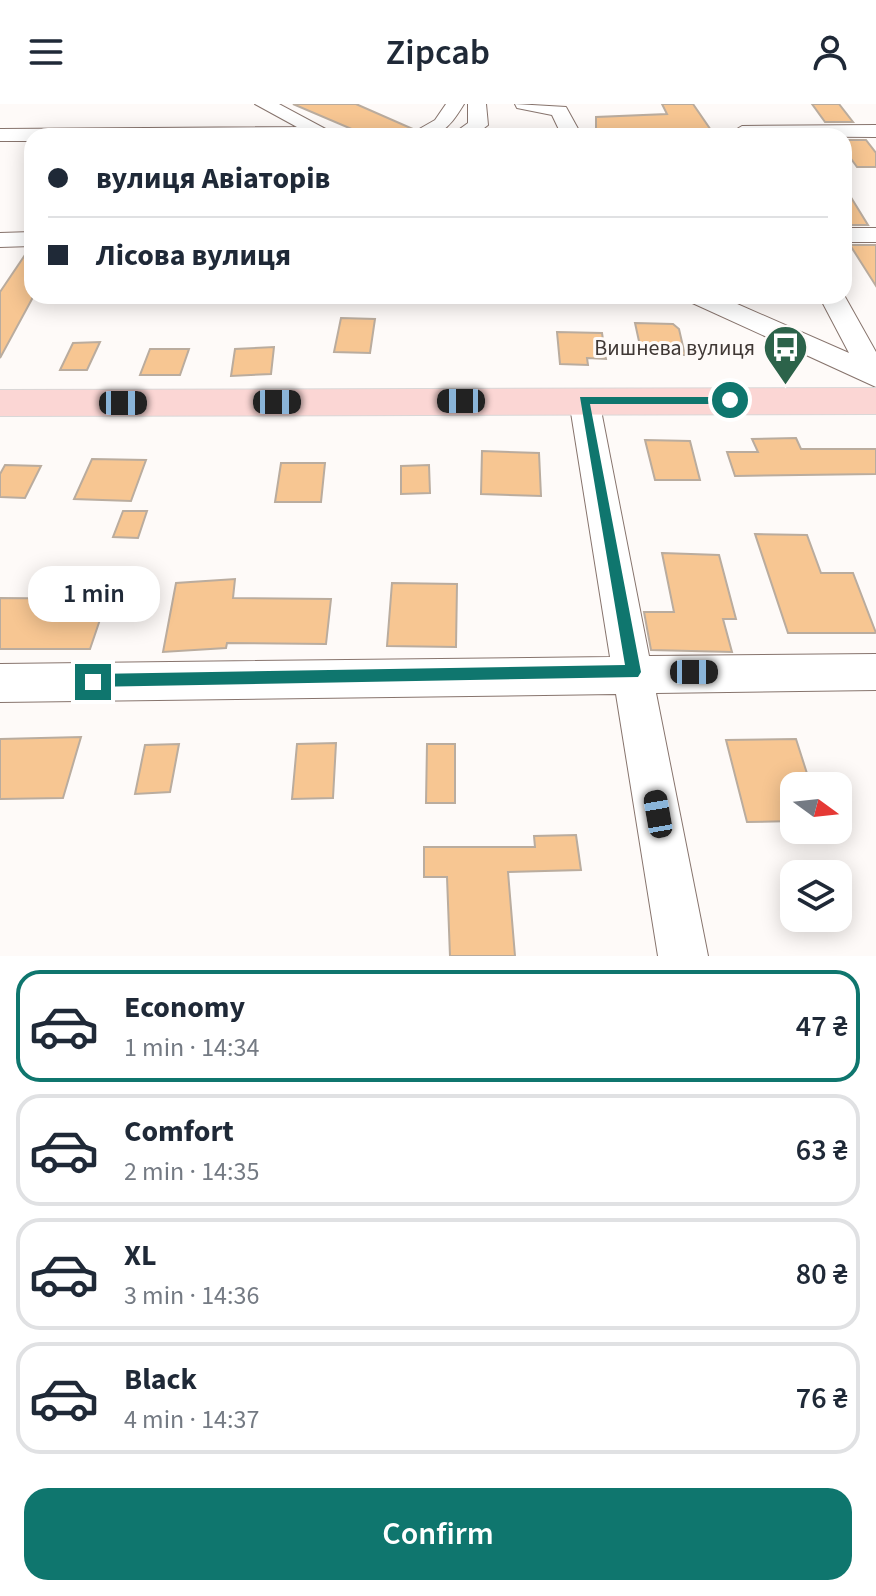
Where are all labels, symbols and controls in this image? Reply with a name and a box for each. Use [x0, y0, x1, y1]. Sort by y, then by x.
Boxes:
text: Zipcab [386, 27, 490, 78]
icon: menu [24, 30, 68, 74]
icon: person [808, 30, 852, 74]
text: вулиця Авіаторів [96, 157, 330, 200]
text: Лісова вулиця [96, 234, 291, 277]
bus stop icon: Вишнева вулиця [762, 324, 810, 387]
place label: Вишнева вулиця [594, 332, 755, 364]
route start [712, 382, 748, 418]
car [437, 389, 485, 413]
car [253, 390, 301, 414]
car [99, 391, 147, 415]
callout: 1 min [27, 566, 159, 622]
text: 1 min [63, 575, 125, 612]
car [670, 660, 718, 684]
route end [75, 664, 111, 700]
north arrow [780, 772, 852, 844]
map controls [780, 772, 852, 932]
car [642, 788, 674, 840]
button: layers [780, 860, 852, 932]
text: Economy [124, 986, 245, 1029]
icon: car [28, 990, 100, 1062]
text: 47 ₴ [796, 1005, 848, 1048]
text: 1 min · 14:34 [124, 1029, 259, 1066]
text: Comfort [124, 1110, 234, 1153]
icon: car [28, 1114, 100, 1186]
text: 63 ₴ [796, 1129, 848, 1172]
text: 2 min · 14:35 [124, 1153, 259, 1190]
text: XL [124, 1234, 157, 1277]
icon: car [28, 1238, 100, 1310]
text: 80 ₴ [796, 1253, 848, 1296]
text: 3 min · 14:36 [124, 1277, 259, 1314]
text: Black [124, 1358, 197, 1401]
icon: car [28, 1362, 100, 1434]
text: 76 ₴ [796, 1377, 848, 1420]
text: 4 min · 14:37 [124, 1401, 259, 1438]
button: Confirm [24, 1488, 852, 1580]

